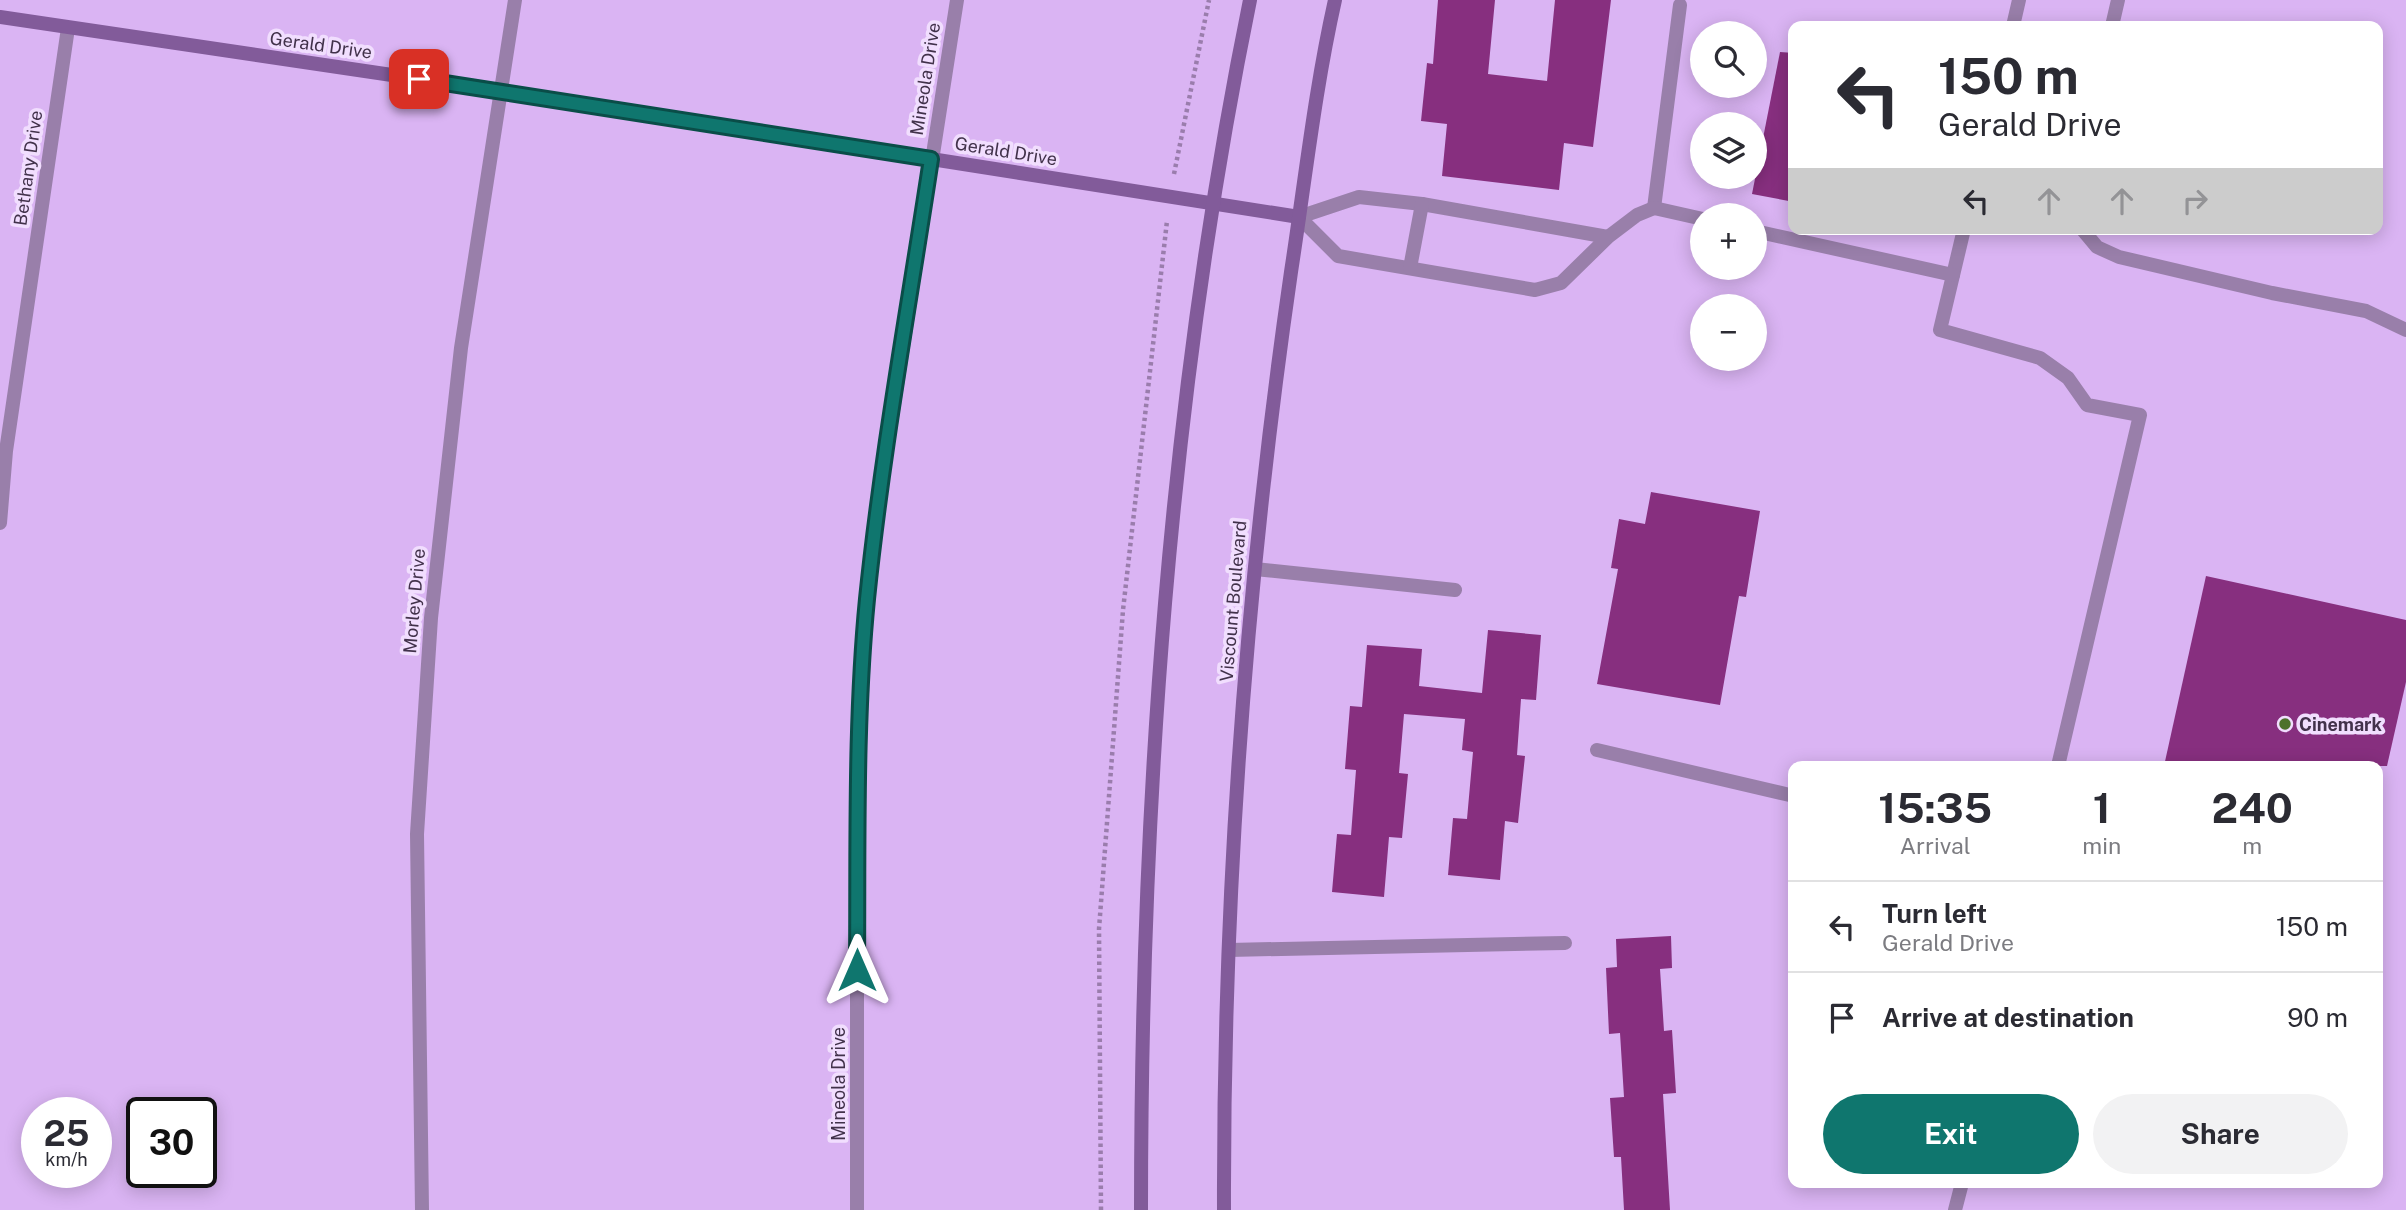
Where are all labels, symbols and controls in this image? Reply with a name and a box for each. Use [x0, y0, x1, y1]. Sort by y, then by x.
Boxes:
street label: Mineola Drive [906, 21, 944, 137]
map controls [1690, 21, 1767, 371]
button: search [1690, 21, 1767, 98]
street label: Gerald Drive [268, 27, 374, 63]
text: 150 m [1938, 47, 2079, 105]
pin [389, 49, 449, 109]
icon: left [1823, 49, 1914, 140]
icon: arrive [400, 60, 438, 98]
text: Gerald Drive [1938, 106, 2122, 143]
street label: Bethany Drive [10, 109, 46, 227]
button: layers [1690, 112, 1767, 189]
street label: Gerald Drive [953, 133, 1059, 169]
icon: left [1957, 182, 1995, 220]
icon: ahead [2030, 182, 2068, 220]
icon: ahead [2103, 182, 2141, 220]
icon: right [2176, 182, 2214, 220]
button: + [1690, 203, 1767, 280]
button: − [1690, 294, 1767, 371]
street label: Viscount Boulevard [1215, 519, 1251, 683]
street label: Morley Drive [399, 548, 429, 654]
place label: Cinemark [2299, 714, 2383, 735]
marker: Cinemark [2277, 716, 2293, 732]
text: 15:35 [1878, 783, 1992, 832]
text: 1 [2093, 783, 2111, 832]
text: 240 [2212, 783, 2293, 832]
text: Arrival [1900, 832, 1971, 859]
text: min [2082, 832, 2121, 859]
text: m [2242, 832, 2262, 859]
text: Turn left [1882, 898, 1987, 929]
icon: left [1823, 908, 1861, 946]
text: 150 m [2276, 911, 2348, 942]
text: Gerald Drive [1882, 929, 2014, 956]
position arrow [820, 933, 894, 1007]
icon: arrive [1823, 999, 1861, 1037]
text: Arrive at destination [1882, 1002, 2134, 1033]
text: 90 m [2287, 1002, 2348, 1033]
street label: Mineola Drive [828, 1027, 849, 1141]
button: Exit [1823, 1094, 2079, 1174]
button: Share [2093, 1094, 2348, 1174]
speed limit sign: 30 [126, 1097, 217, 1188]
text: 25 [44, 1113, 89, 1154]
text: km/h [45, 1149, 88, 1170]

